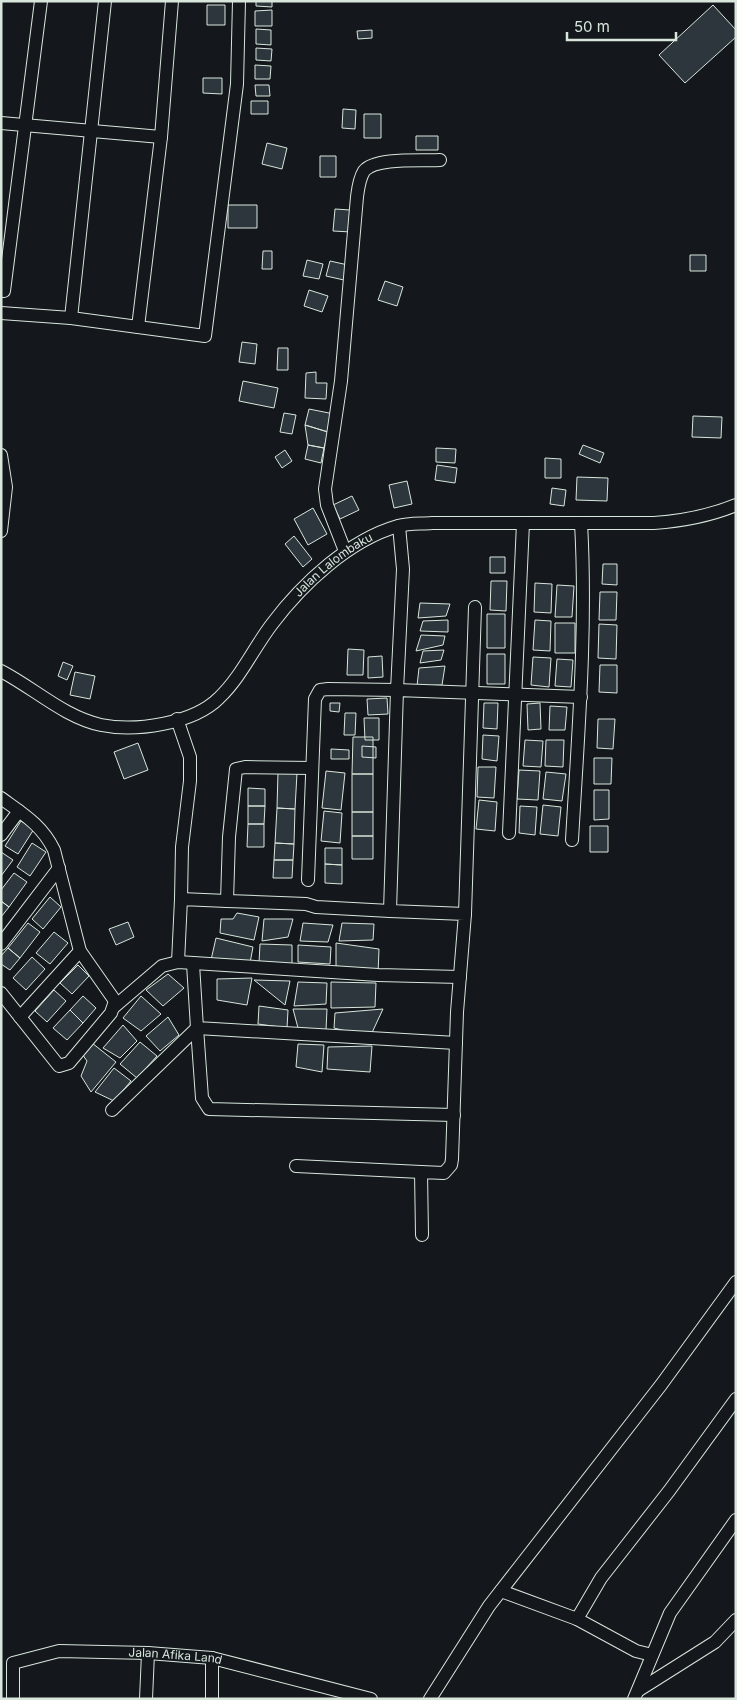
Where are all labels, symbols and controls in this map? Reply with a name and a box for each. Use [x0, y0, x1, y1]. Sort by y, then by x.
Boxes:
scale bar [567, 10, 676, 42]
text: 50 m [574, 17, 610, 36]
street label: Jalan Lalombaku [290, 529, 375, 600]
street label: Jalan Afika Land [128, 1645, 224, 1667]

